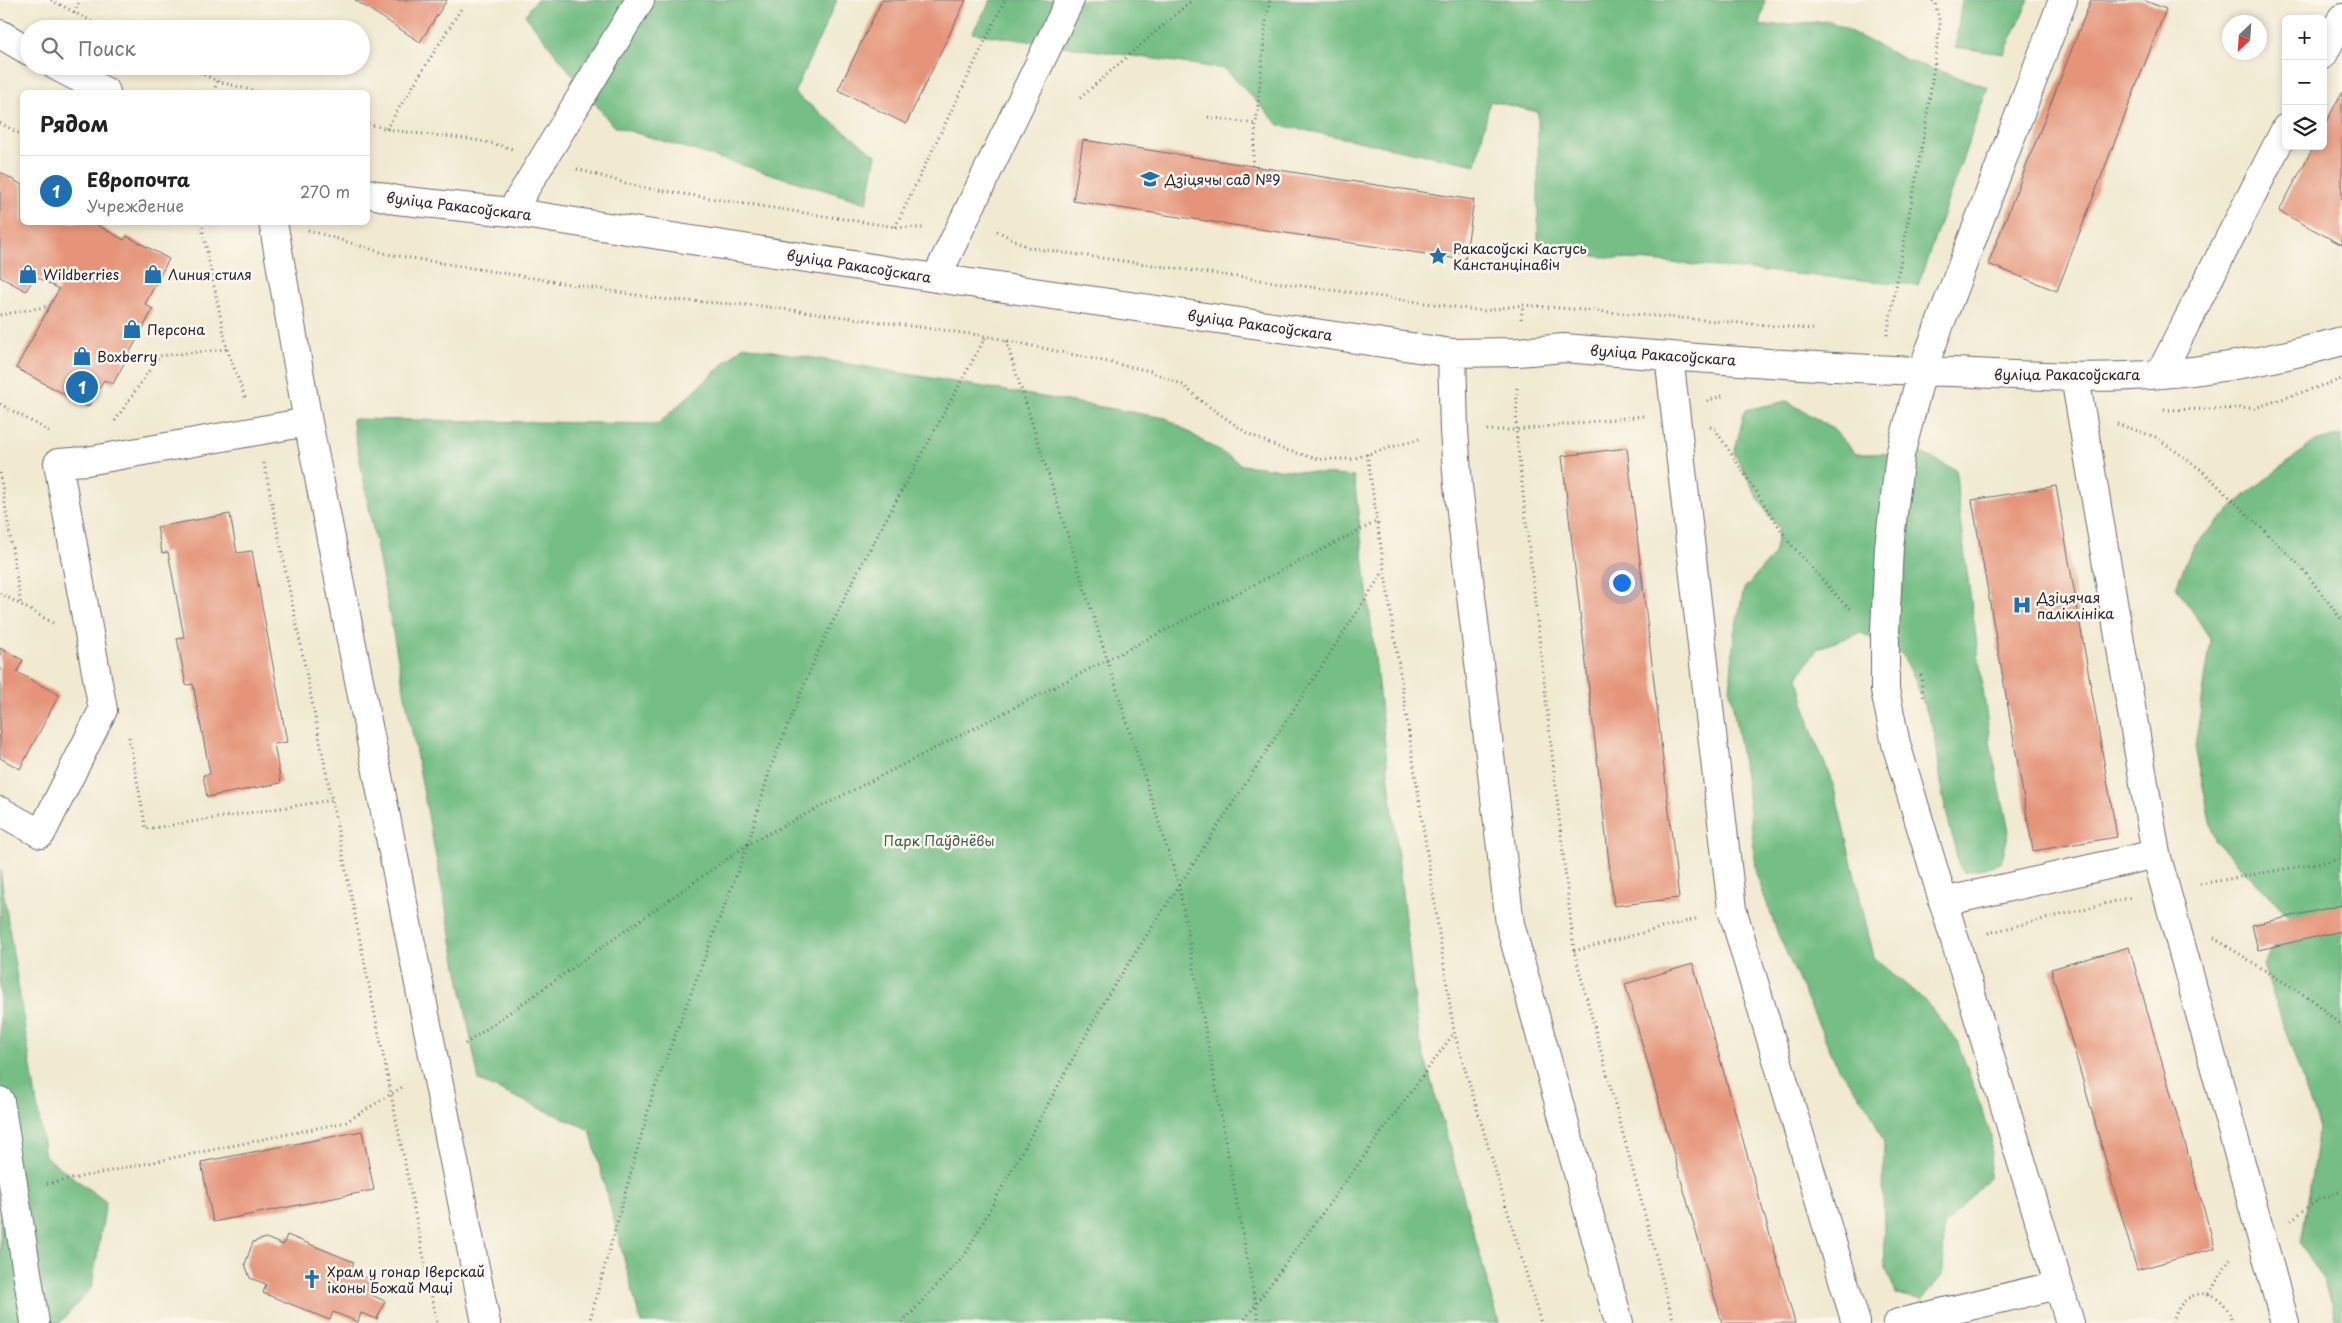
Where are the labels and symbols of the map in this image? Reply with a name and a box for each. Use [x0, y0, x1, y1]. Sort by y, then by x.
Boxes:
north arrow [2222, 15, 2267, 60]
school or university icon: Дзіцячы сад №9 [1139, 168, 1161, 190]
place label: Дзіцячы сад №9 [1164, 169, 1280, 190]
street label: вуліца Ракасоўскага [385, 187, 533, 225]
place label: Ракасоўскі Кастусь Канстанцінавіч [1453, 238, 1587, 275]
street label: вуліца Ракасоўскага [785, 244, 933, 288]
place icon: Ракасоўскі Кастусь Канстанцінавіч [1427, 245, 1449, 267]
shop icon: Wildberries [17, 263, 39, 285]
shop icon: Линия стиля [142, 263, 164, 285]
place label: Wildberries [43, 264, 119, 285]
place label: Линия стиля [168, 264, 252, 285]
street label: вуліца Ракасоўскага [1186, 304, 1334, 346]
shop icon: Персона [121, 318, 143, 340]
place label: Персона [147, 319, 205, 340]
street label: вуліца Ракасоўскага [1589, 339, 1737, 371]
shop icon: Boxberry [71, 345, 93, 367]
place label: Boxberry [97, 346, 157, 367]
street label: вуліца Ракасоўскага [1994, 364, 2140, 385]
pin: 1 [66, 368, 98, 406]
your location [1609, 570, 1635, 596]
place label: Дзіцячая паліклініка [2036, 587, 2114, 624]
hospital icon: Дзіцячая паліклініка [2011, 594, 2033, 616]
park label: Парк Паўднёвы [883, 830, 995, 851]
place label: Храм у гонар Іверскай іконы Божай Маці [327, 1261, 485, 1298]
church icon: Храм у гонар Іверскай іконы Божай Маці [301, 1268, 323, 1290]

